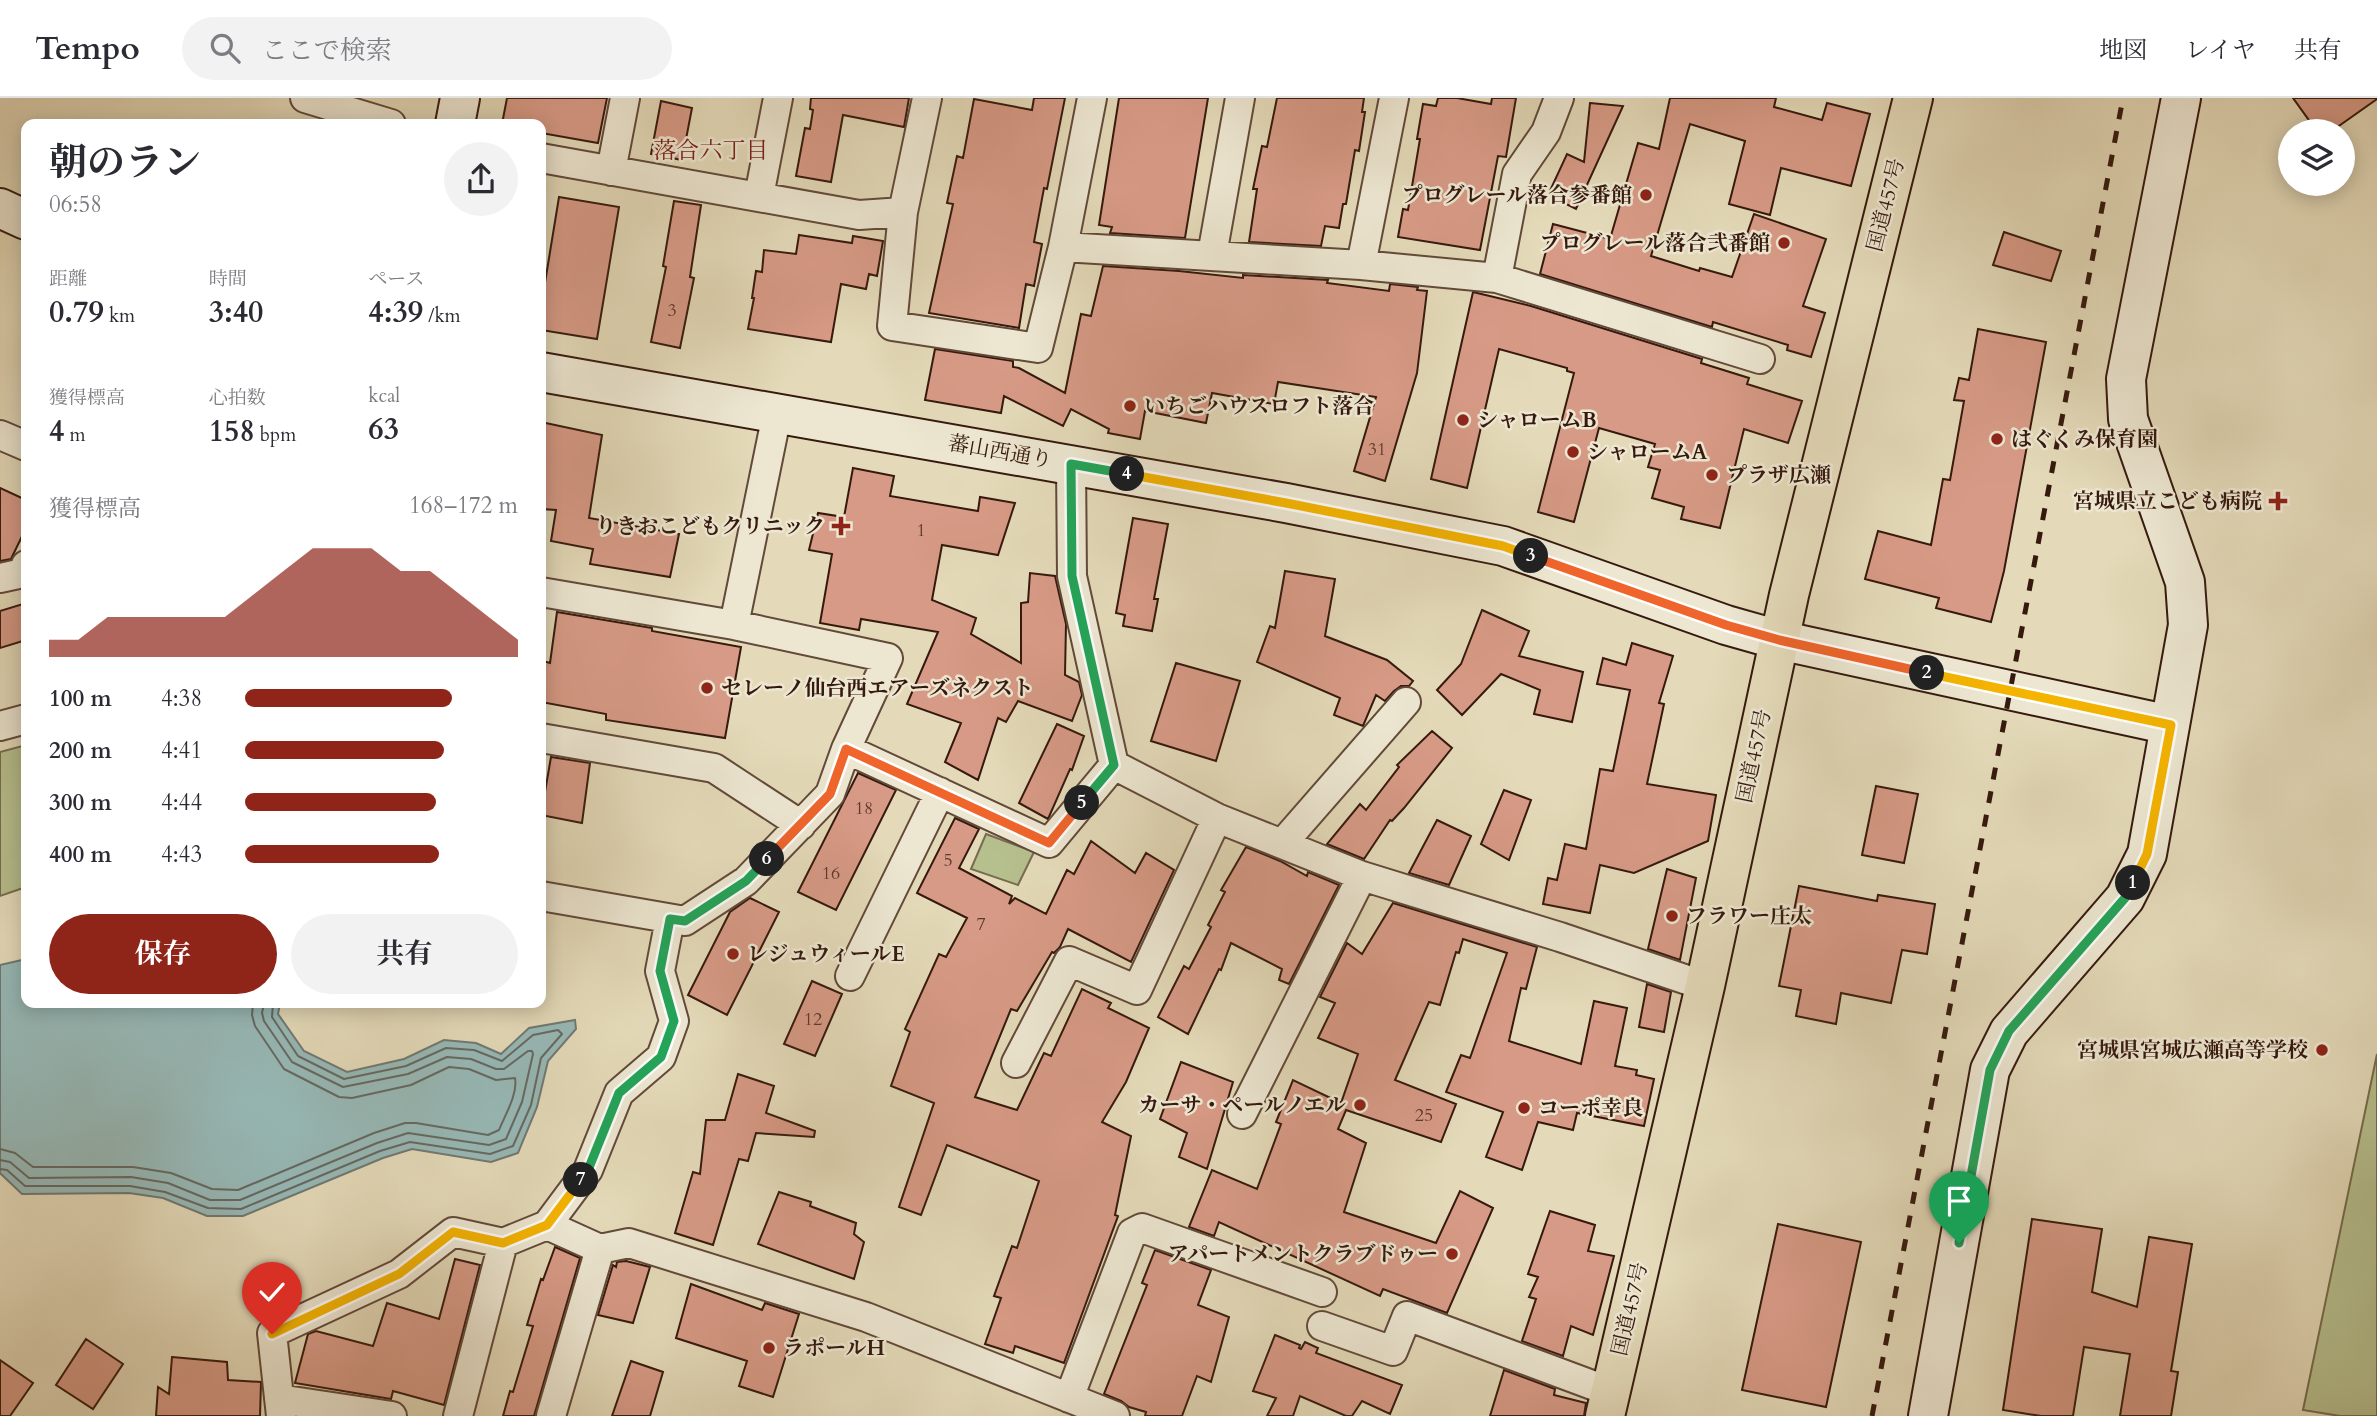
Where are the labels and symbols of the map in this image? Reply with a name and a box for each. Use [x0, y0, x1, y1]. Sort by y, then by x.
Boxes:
district label: 落合六丁目 [654, 135, 769, 166]
street label: 国道457号 [1860, 155, 1912, 255]
place label: プログレール落合参番館 [1401, 181, 1632, 210]
marker: プログレール落合参番館 [1638, 187, 1654, 203]
place label: プログレール落合弐番館 [1539, 229, 1770, 258]
marker: プログレール落合弐番館 [1776, 235, 1792, 251]
house number: 3 [667, 298, 677, 323]
place label: いちごハウスロフト落合 [1144, 392, 1374, 421]
marker: いちごハウスロフト落合 [1122, 398, 1138, 414]
place label: シャロームB [1477, 406, 1597, 435]
marker: シャロームB [1455, 412, 1471, 428]
place label: はぐくみ保育園 [2011, 425, 2158, 454]
street label: 蕃山西通り [946, 429, 1054, 475]
marker: はぐくみ保育園 [1989, 431, 2005, 447]
house number: 31 [1368, 437, 1386, 462]
place label: シャロームA [1587, 438, 1708, 467]
marker: シャロームA [1565, 444, 1581, 460]
pin: 4 [1110, 456, 1144, 492]
place label: プラザ広瀬 [1726, 461, 1831, 490]
marker: プラザ広瀬 [1704, 467, 1720, 483]
place label: 宮城県立こども病院 [2073, 487, 2262, 516]
marker: 宮城県立こども病院 [2268, 491, 2288, 511]
place label: りきおこどもクリニック [595, 512, 825, 541]
marker: りきおこどもクリニック [831, 516, 851, 536]
house number: 1 [916, 518, 926, 543]
pin: 3 [1514, 538, 1548, 574]
pin: 2 [1910, 656, 1944, 690]
place label: セレーノ仙台西エアーズネクスト [721, 674, 1034, 703]
marker: セレーノ仙台西エアーズネクスト [699, 680, 715, 696]
street label: 国道457号 [1730, 706, 1778, 806]
pin: 5 [1064, 786, 1100, 820]
house number: 18 [855, 796, 873, 821]
pin: 6 [750, 842, 784, 876]
house number: 5 [943, 848, 953, 873]
house number: 16 [822, 861, 840, 886]
pin: 1 [2116, 866, 2150, 900]
place label: フラワー庄太 [1686, 902, 1812, 931]
marker: フラワー庄太 [1664, 908, 1680, 924]
house number: 7 [976, 912, 986, 937]
place label: レジュウィールE [747, 940, 905, 969]
marker: レジュウィールE [725, 946, 741, 962]
house number: 12 [804, 1007, 822, 1032]
place label: 宮城県宮城広瀬高等学校 [2077, 1036, 2308, 1065]
marker: 宮城県宮城広瀬高等学校 [2314, 1042, 2330, 1058]
place label: カーサ・ペールノエル [1138, 1091, 1346, 1120]
place label: コーポ幸良 [1538, 1094, 1643, 1123]
marker: カーサ・ペールノエル [1352, 1097, 1368, 1113]
marker: コーポ幸良 [1516, 1100, 1532, 1116]
house number: 25 [1415, 1103, 1433, 1128]
pin: 7 [564, 1162, 598, 1198]
pin [1929, 1171, 1989, 1243]
place label: アパートメントクラブドゥー [1168, 1240, 1438, 1269]
marker: アパートメントクラブドゥー [1444, 1246, 1460, 1262]
street label: 国道457号 [1605, 1259, 1655, 1359]
pin [242, 1262, 302, 1334]
place label: ラポールH [783, 1334, 885, 1363]
marker: ラポールH [761, 1340, 777, 1356]

